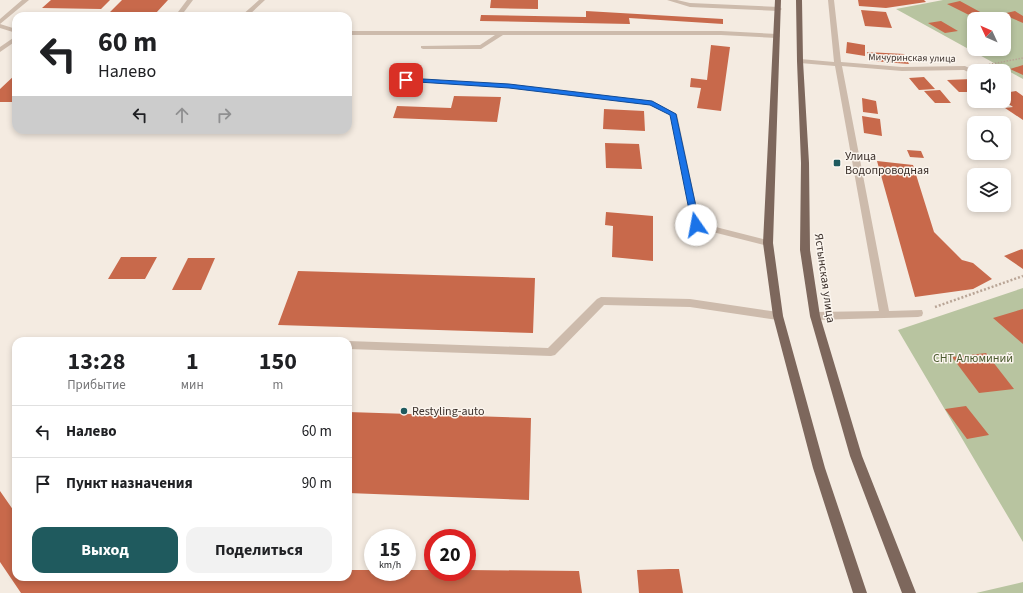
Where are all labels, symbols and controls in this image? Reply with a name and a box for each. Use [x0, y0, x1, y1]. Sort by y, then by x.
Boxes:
north arrow [967, 12, 1011, 56]
map controls [967, 12, 1011, 212]
text: 60 m [98, 22, 157, 62]
icon: left [32, 28, 84, 80]
street label: Мичуринская улица [868, 50, 956, 66]
text: Налево [98, 59, 156, 84]
pin [389, 63, 423, 97]
button: sound [967, 64, 1011, 108]
icon: arrive [395, 69, 417, 91]
icon: left [129, 104, 151, 126]
icon: ahead [171, 104, 193, 126]
icon: right [213, 104, 235, 126]
button: search [967, 116, 1011, 160]
place label: Улица Водопроводная [845, 148, 929, 179]
marker: Улица Водопроводная [832, 158, 842, 168]
button: layers [967, 168, 1011, 212]
position arrow [675, 204, 717, 246]
street label: Ястынская улица [810, 232, 839, 324]
text: 13:28 [67, 344, 125, 379]
text: 1 [186, 344, 199, 379]
text: 150 [259, 344, 297, 379]
park label: СНТ Алюминий [933, 350, 1013, 367]
text: Прибытие [67, 376, 126, 394]
text: мин [181, 376, 204, 394]
text: m [272, 376, 283, 394]
place label: Restyling-auto [412, 403, 484, 420]
marker: Restyling-auto [399, 406, 409, 416]
icon: left [32, 421, 54, 443]
text: Налево [66, 421, 117, 442]
text: 60 m [302, 421, 332, 442]
icon: arrive [32, 473, 54, 495]
text: Пункт назначения [66, 473, 193, 494]
text: 90 m [302, 473, 332, 494]
button: Выход [32, 527, 178, 573]
button: Поделиться [186, 527, 332, 573]
speed limit sign: 20 [424, 529, 476, 581]
text: 15 [379, 536, 401, 564]
text: km/h [379, 558, 401, 572]

